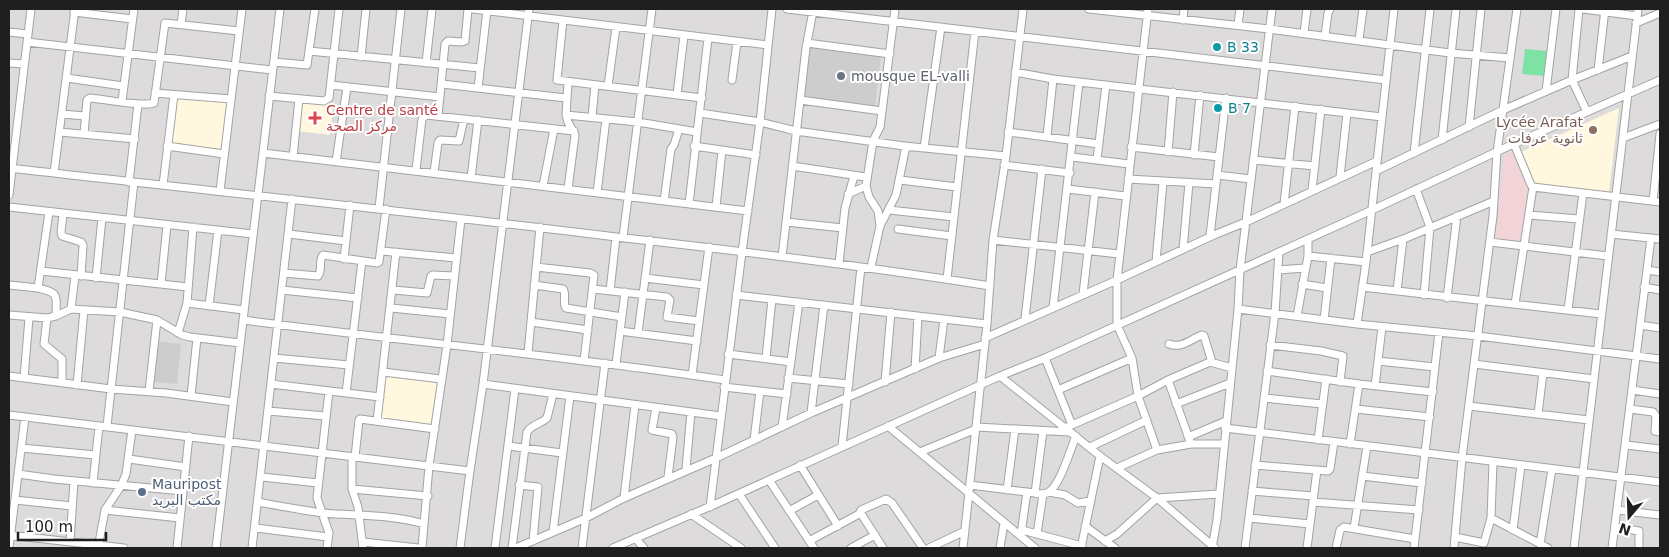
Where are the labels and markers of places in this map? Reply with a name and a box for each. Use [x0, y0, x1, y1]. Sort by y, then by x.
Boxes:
place label: B 33 [1227, 39, 1259, 55]
marker: B 33 [1211, 41, 1223, 53]
place label: mousque EL-valli [851, 68, 970, 84]
marker: mousque EL-valli [835, 70, 847, 82]
place label: B 7 [1228, 100, 1251, 116]
place label: Centre de santé مركز الصحة [326, 102, 438, 135]
marker: B 7 [1212, 102, 1224, 114]
marker: Centre de santé مركز الصحة [308, 111, 322, 125]
place label: Lycée Arafat ثانوية عرفات [1496, 114, 1584, 147]
marker: Lycée Arafat ثانوية عرفات [1587, 124, 1599, 136]
place label: Mauripost مكتب البريد [152, 476, 222, 509]
marker: Mauripost مكتب البريد [136, 486, 148, 498]

